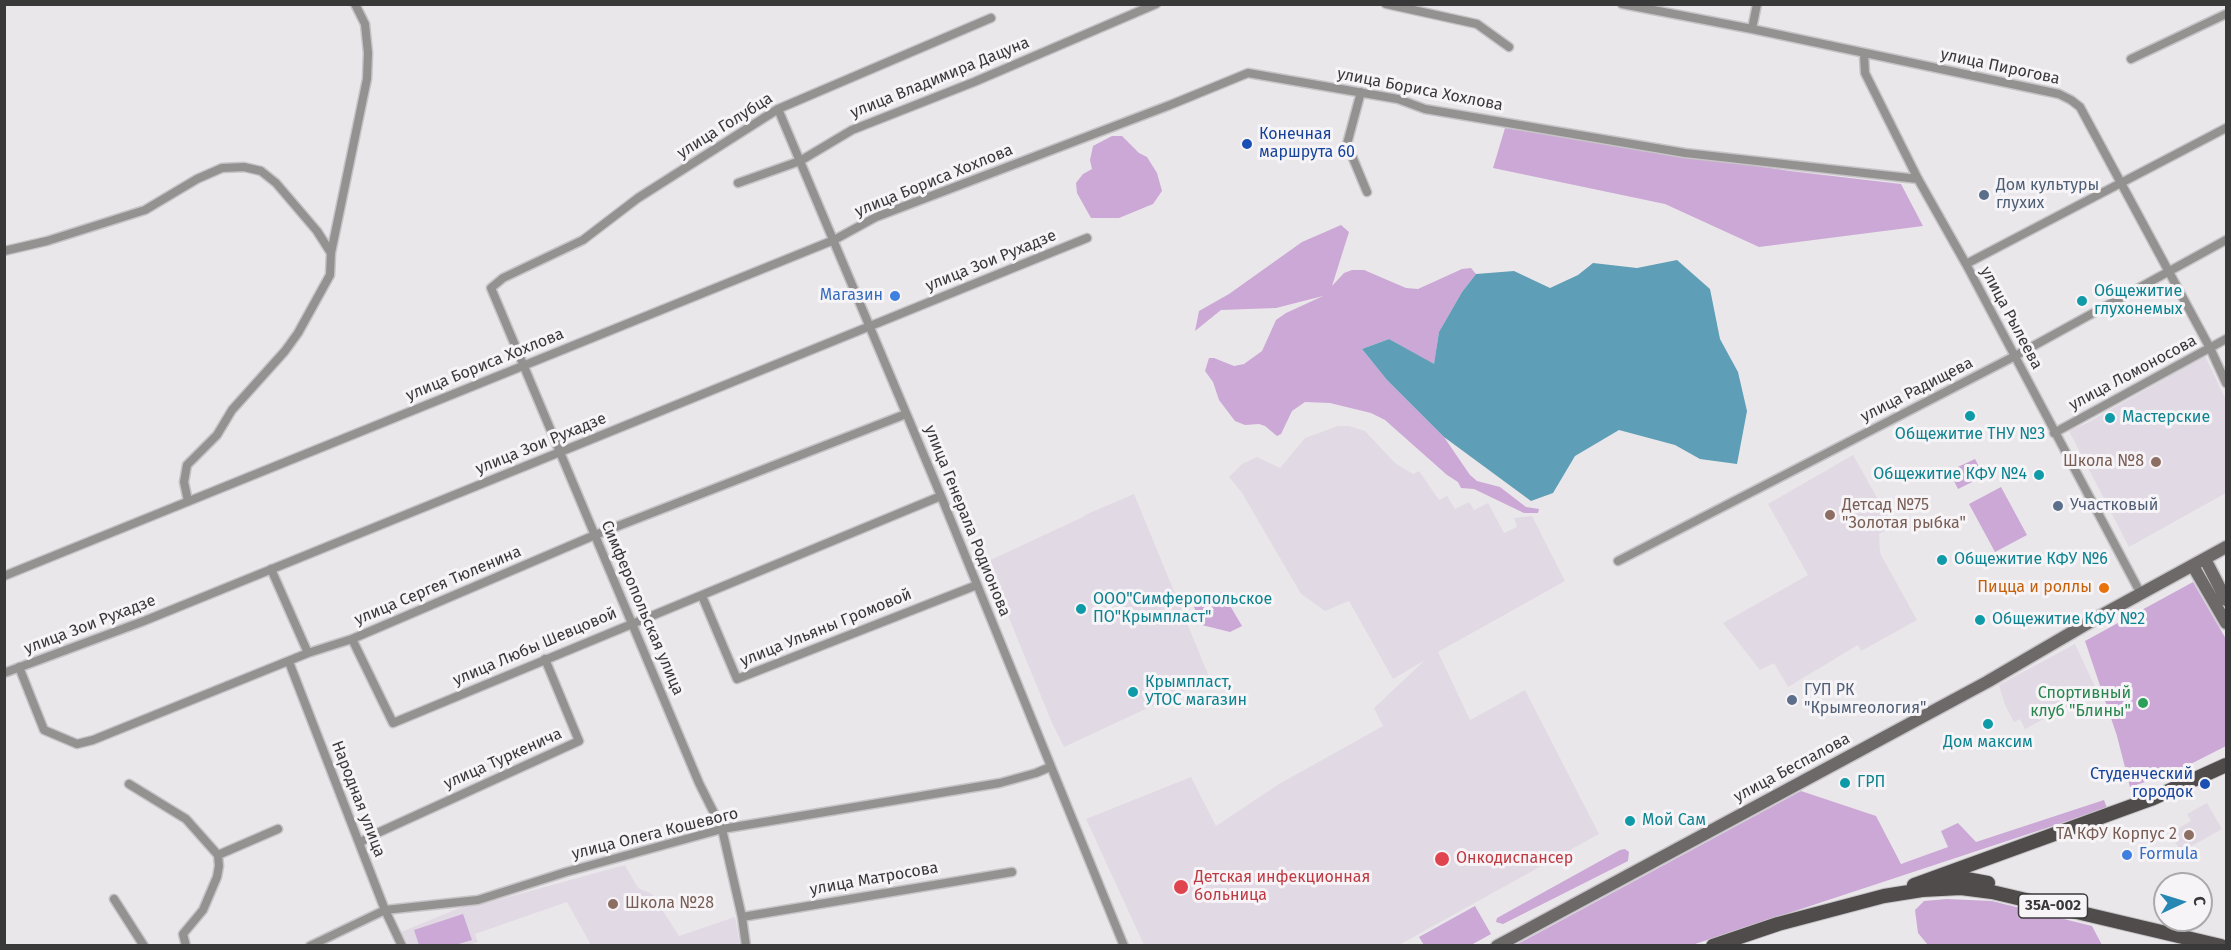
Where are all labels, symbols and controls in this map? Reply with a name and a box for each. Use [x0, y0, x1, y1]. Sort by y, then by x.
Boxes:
street label: улица Владимира Дацуна [848, 33, 1032, 123]
street label: улица Пирогова [1939, 45, 2061, 89]
street label: улица Бориса Хохлова [1335, 65, 1505, 115]
street label: улица Голубца [674, 89, 776, 163]
place label: Конечная маршрута 60 [1259, 125, 1355, 163]
marker: Конечная маршрута 60 [1240, 137, 1254, 151]
street label: улица Бориса Хохлова [852, 141, 1016, 221]
place label: Дом культуры глухих [1996, 176, 2099, 214]
marker: Дом культуры глухих [1977, 188, 1991, 202]
street label: улица Зои Рухадзе [923, 226, 1059, 296]
street label: улица Рылеева [1976, 263, 2046, 373]
place label: Общежитие глухонемых [2094, 282, 2183, 320]
place label: Магазин [820, 286, 883, 306]
marker: Магазин [888, 289, 902, 303]
marker: Общежитие глухонемых [2075, 294, 2089, 308]
street label: улица Бориса Хохлова [403, 325, 567, 405]
street label: улица Ломоносова [2066, 331, 2200, 415]
street label: улица Радищева [1858, 353, 1976, 427]
place label: Мастерские [2122, 408, 2210, 428]
street label: улица Зои Рухадзе [473, 409, 609, 479]
marker: Общежитие ТНУ №3 [1963, 409, 1977, 423]
marker: Мастерские [2103, 411, 2117, 425]
street label: улица Генерала Родионова [920, 422, 1014, 620]
place label: Общежитие ТНУ №3 [1895, 425, 2045, 445]
place label: Школа №8 [2063, 452, 2144, 472]
marker: Школа №8 [2149, 455, 2163, 469]
place label: Общежитие КФУ №4 [1873, 465, 2027, 485]
marker: Общежитие КФУ №4 [2032, 468, 2046, 482]
place label: Детсад №75 "Золотая рыбка" [1842, 496, 1966, 534]
place label: Участковый [2070, 496, 2158, 516]
marker: Участковый [2051, 499, 2065, 513]
marker: Детсад №75 "Золотая рыбка" [1823, 508, 1837, 522]
street label: Симферопольская улица [596, 518, 688, 698]
street label: улица Сергея Тюленина [352, 542, 524, 630]
place label: Общежитие КФУ №6 [1954, 550, 2108, 570]
marker: Общежитие КФУ №6 [1935, 553, 1949, 567]
place label: Пицца и роллы [1977, 578, 2092, 598]
marker: Пицца и роллы [2097, 581, 2111, 595]
street label: улица Ульяны Громовой [737, 585, 915, 671]
place label: ООО"Симферопольское ПО"Крымпласт" [1093, 590, 1272, 628]
street label: улица Зои Рухадзе [22, 591, 158, 659]
marker: ООО"Симферопольское ПО"Крымпласт" [1074, 602, 1088, 616]
street label: улица Любы Шевцовой [450, 604, 620, 690]
place label: Общежитие КФУ №2 [1992, 610, 2145, 630]
marker: Общежитие КФУ №2 [1973, 613, 1987, 627]
place label: Крымпласт, УТОС магазин [1145, 673, 1247, 711]
place label: ГУП РК "Крымгеология" [1804, 681, 1926, 719]
place label: Спортивный клуб "Блины" [2030, 684, 2131, 722]
marker: Крымпласт, УТОС магазин [1126, 685, 1140, 699]
marker: ГУП РК "Крымгеология" [1785, 693, 1799, 707]
marker: Спортивный клуб "Блины" [2136, 696, 2150, 710]
marker: Дом максим [1981, 717, 1995, 731]
street label: улица Туркенича [441, 724, 565, 794]
street label: улица Беспалова [1731, 729, 1853, 807]
place label: Дом максим [1943, 733, 2033, 753]
street label: Народная улица [327, 738, 389, 860]
place label: Студенческий городок [2090, 765, 2193, 803]
place label: ГРП [1857, 773, 1885, 793]
marker: ГРП [1838, 776, 1852, 790]
marker: Студенческий городок [2198, 777, 2212, 791]
street label: улица Олега Кошевого [570, 804, 740, 864]
place label: Мой Сам [1642, 811, 1706, 831]
marker: Мой Сам [1623, 814, 1637, 828]
place label: ТА КФУ Корпус 2 [2056, 825, 2177, 845]
marker: ТА КФУ Корпус 2 [2182, 828, 2196, 842]
place label: Formula [2139, 845, 2198, 865]
marker: Formula [2120, 848, 2134, 862]
place label: Онкодиспансер [1456, 849, 1573, 869]
marker: Онкодиспансер [1433, 850, 1451, 868]
street label: улица Матросова [808, 858, 940, 900]
place label: Детская инфекционная больница [1194, 868, 1370, 906]
north arrow [2153, 872, 2213, 932]
marker: Детская инфекционная больница [1172, 878, 1190, 896]
place label: Школа №28 [625, 894, 714, 914]
road number: 35А-002 [2018, 894, 2088, 918]
text: С [2190, 896, 2209, 906]
marker: Школа №28 [606, 897, 620, 911]

